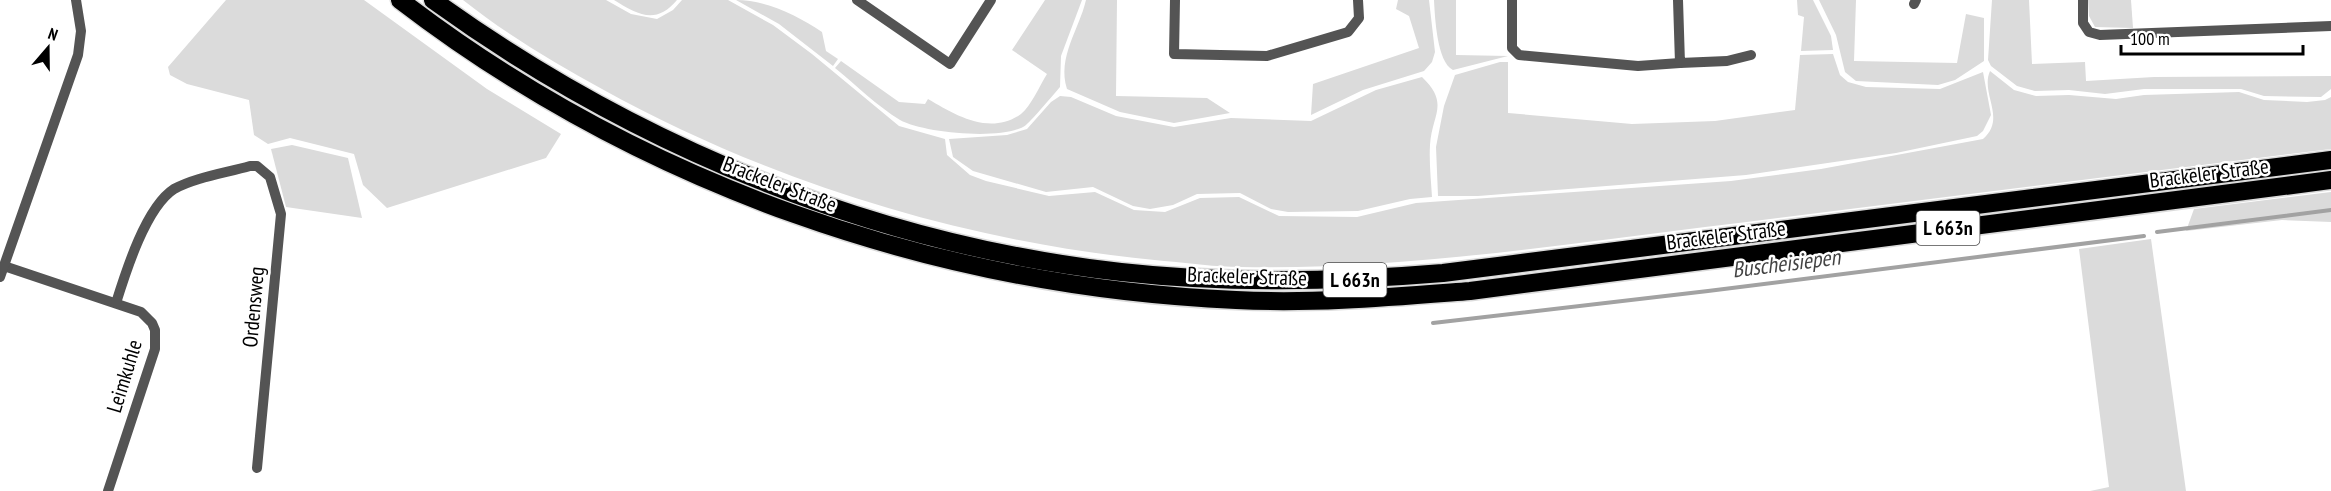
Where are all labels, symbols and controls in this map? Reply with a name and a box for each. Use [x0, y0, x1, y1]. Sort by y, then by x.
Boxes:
north arrow [18, 18, 78, 78]
scale bar [2121, 18, 2302, 56]
text: N [46, 23, 61, 45]
text: 100 m [2130, 27, 2170, 50]
street label: Brackeler Straße [719, 150, 841, 218]
street label: Brackeler Straße [2148, 152, 2270, 194]
road number: L 663n [1916, 211, 1980, 245]
street label: Brackeler Straße [1665, 214, 1787, 256]
water label: Buscheisiepen [1731, 242, 1843, 283]
street label: Brackeler Straße [1187, 260, 1307, 292]
road number: L 663n [1324, 263, 1386, 297]
street label: Ordensweg [236, 265, 270, 349]
street label: Leimkuhle [100, 336, 148, 416]

